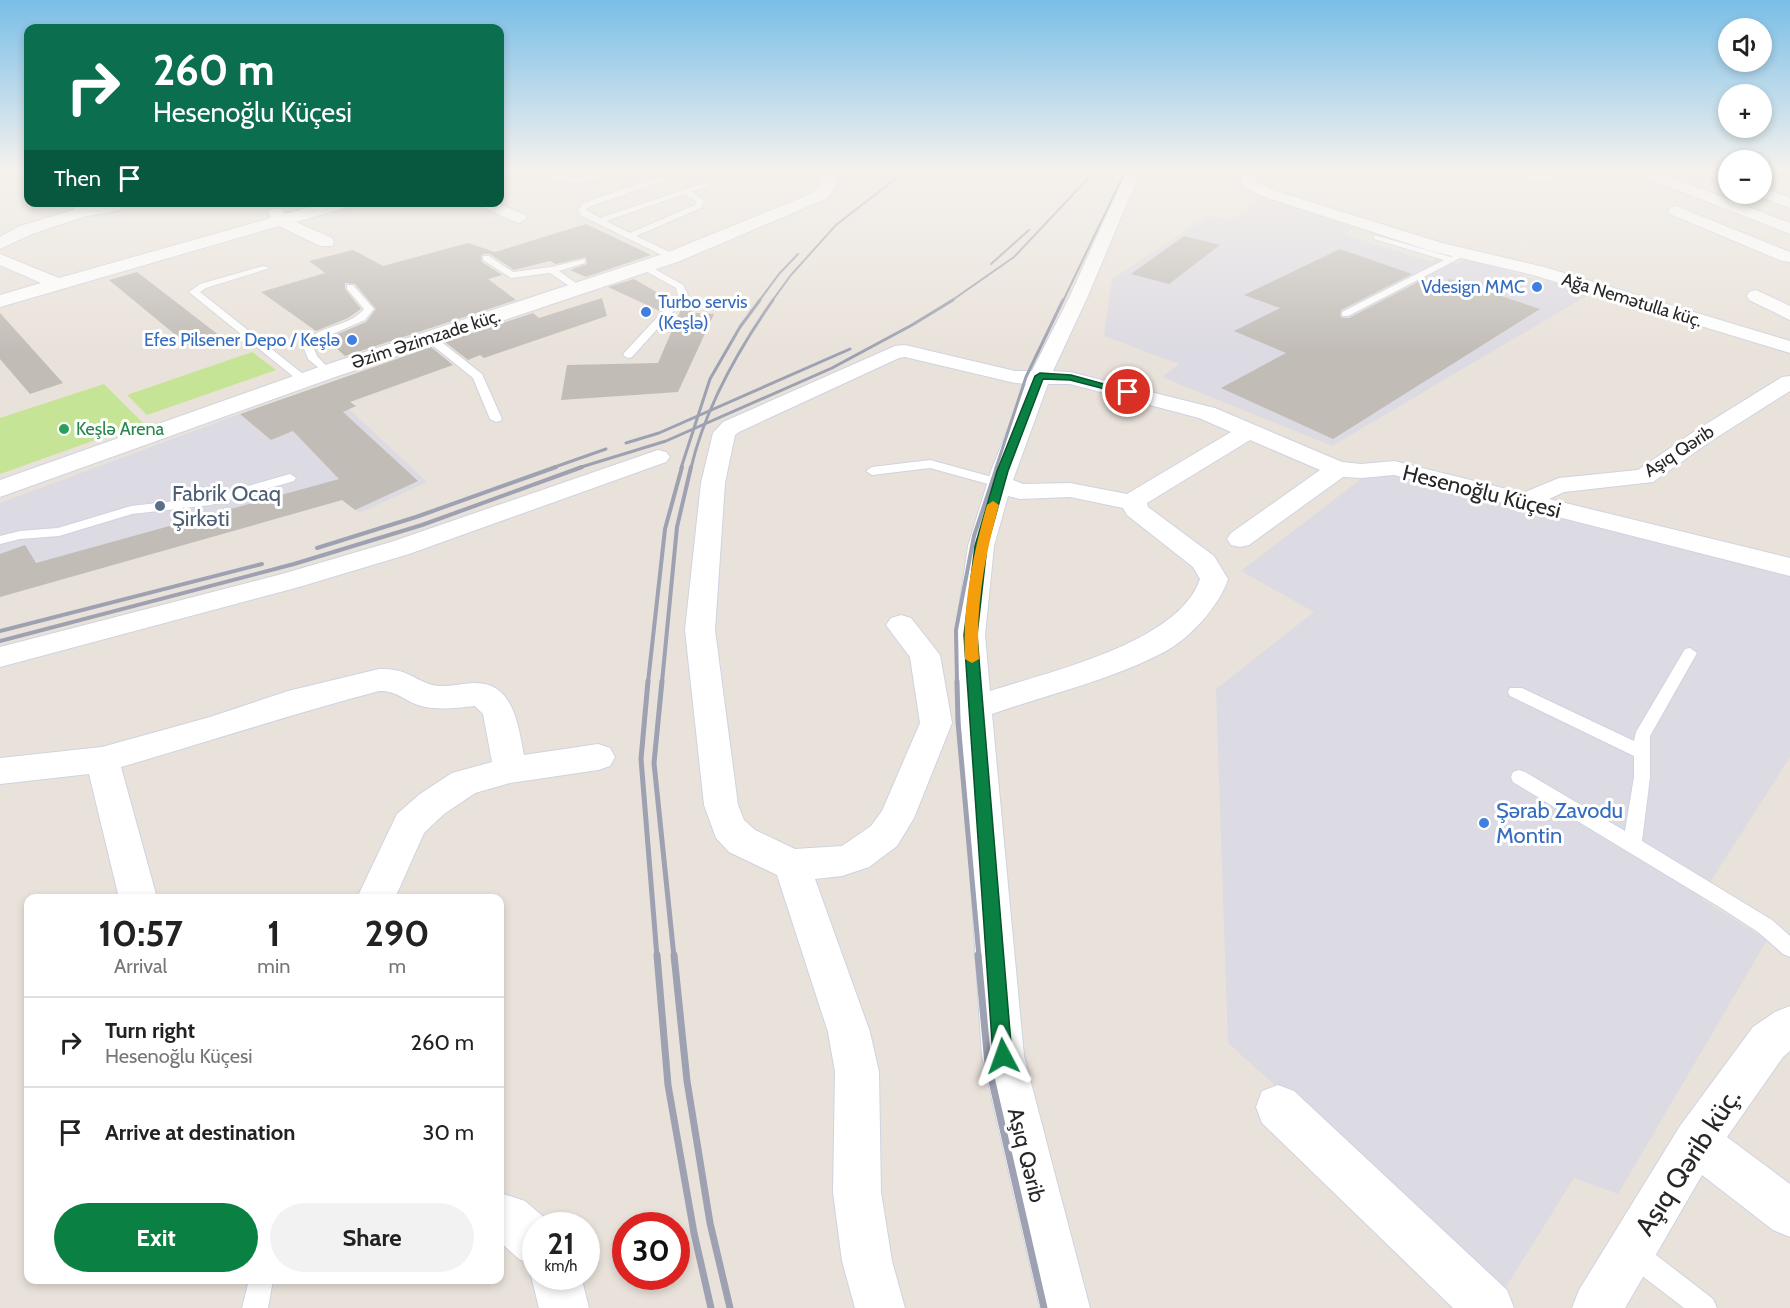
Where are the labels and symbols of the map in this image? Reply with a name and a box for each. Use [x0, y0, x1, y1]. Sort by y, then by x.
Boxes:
street label: Ağa Nemətulla küç. [1559, 268, 1705, 332]
place label: Vdesign MMC [1421, 276, 1525, 298]
marker: Vdesign MMC [1530, 280, 1544, 294]
place label: Turbo servis (Keşlə) [658, 291, 748, 334]
street label: Əzim Əzimzade küç. [349, 305, 503, 373]
marker: Turbo servis (Keşlə) [639, 305, 653, 319]
place label: Efes Pilsener Depo / Keşlə [144, 329, 340, 351]
marker: Efes Pilsener Depo / Keşlə [345, 333, 359, 347]
pin [1102, 366, 1153, 417]
place label: Keşlə Arena [76, 418, 165, 440]
street label: Aşıq Qərib [1640, 420, 1718, 482]
marker: Keşlə Arena [57, 422, 71, 436]
street label: Hesenoğlu Küçesi [1400, 459, 1564, 524]
place label: Fabrik Ocaq Şirkəti [172, 480, 281, 532]
marker: Fabrik Ocaq Şirkəti [153, 499, 167, 513]
place label: Şərab Zavodu Montin [1496, 797, 1623, 849]
marker: Şərab Zavodu Montin [1477, 816, 1491, 830]
position arrow [971, 1024, 1035, 1088]
street label: Aşıq Qərib küç. [1628, 1082, 1747, 1241]
street label: Aşıq Qərib [1002, 1105, 1051, 1205]
speed limit sign: 30 [612, 1212, 690, 1290]

